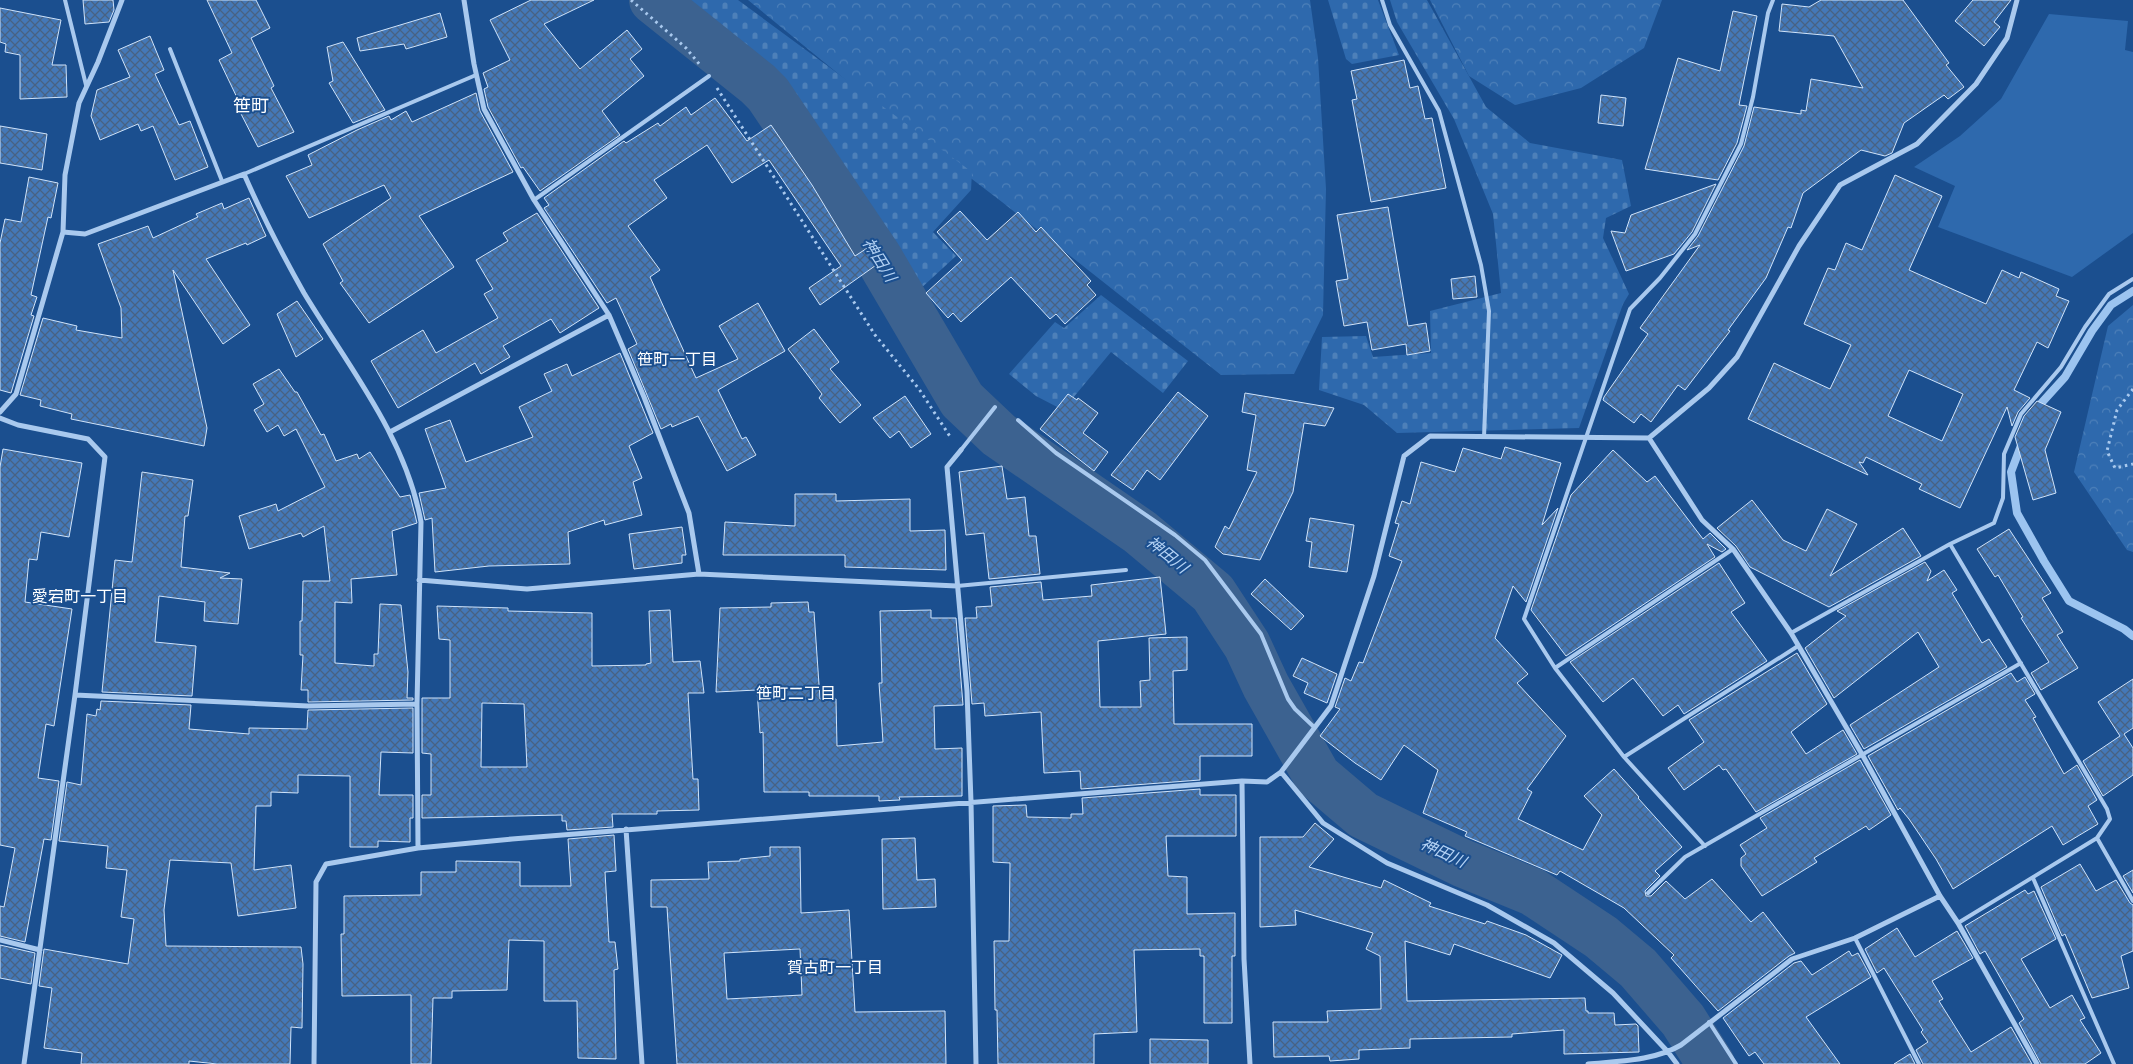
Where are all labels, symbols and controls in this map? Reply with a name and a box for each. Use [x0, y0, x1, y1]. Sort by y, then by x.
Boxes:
district label: 笹町 [233, 95, 269, 117]
water label: 神田川 [858, 234, 901, 287]
district label: 笹町一丁目 [637, 350, 717, 370]
water label: 神田川 [1142, 532, 1193, 579]
district label: 愛宕町一丁目 [32, 587, 128, 607]
district label: 笹町二丁目 [756, 684, 836, 704]
water label: 神田川 [1417, 834, 1471, 873]
district label: 賀古町一丁目 [787, 958, 883, 978]

